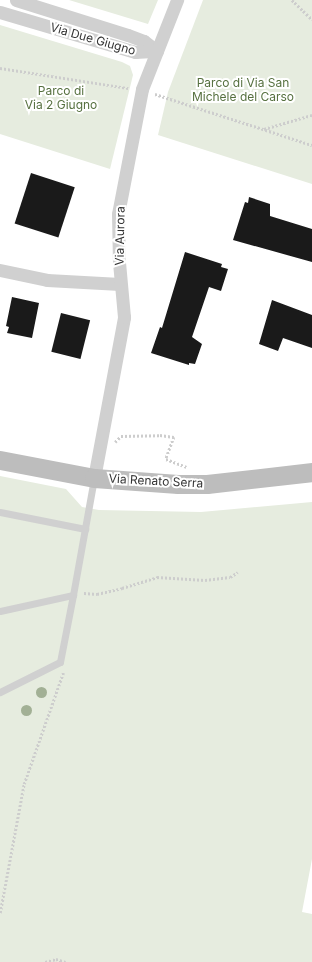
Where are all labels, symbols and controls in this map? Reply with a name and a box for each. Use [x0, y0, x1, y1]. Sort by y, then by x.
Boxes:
street label: Via Due Giugno [49, 20, 137, 58]
park label: Parco di Via San Michele del Carso [192, 76, 294, 104]
park label: Parco di Via 2 Giugno [25, 84, 97, 112]
street label: Via Aurora [112, 206, 128, 266]
street label: Via Renato Serra [108, 471, 204, 491]

